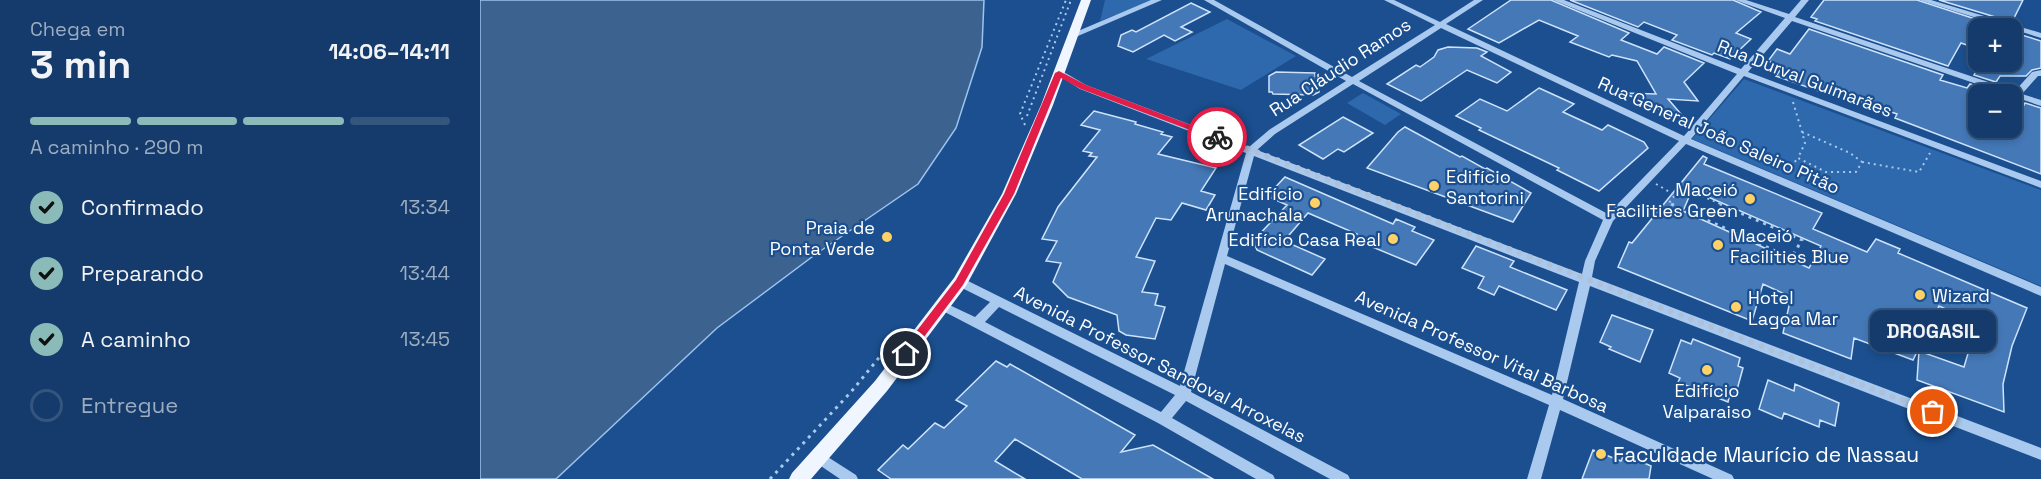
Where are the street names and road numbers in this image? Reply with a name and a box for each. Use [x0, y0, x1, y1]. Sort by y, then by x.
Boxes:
street label: Rua Cláudio Ramos [1265, 13, 1415, 121]
street label: Rua Durval Guimarães [1714, 34, 1896, 122]
street label: Rua General João Saleiro Pitão [1594, 71, 1844, 199]
street label: Avenida Professor Sandoval Arroxelas [1010, 280, 1310, 448]
street label: Avenida Professor Vital Barbosa [1352, 285, 1612, 417]

